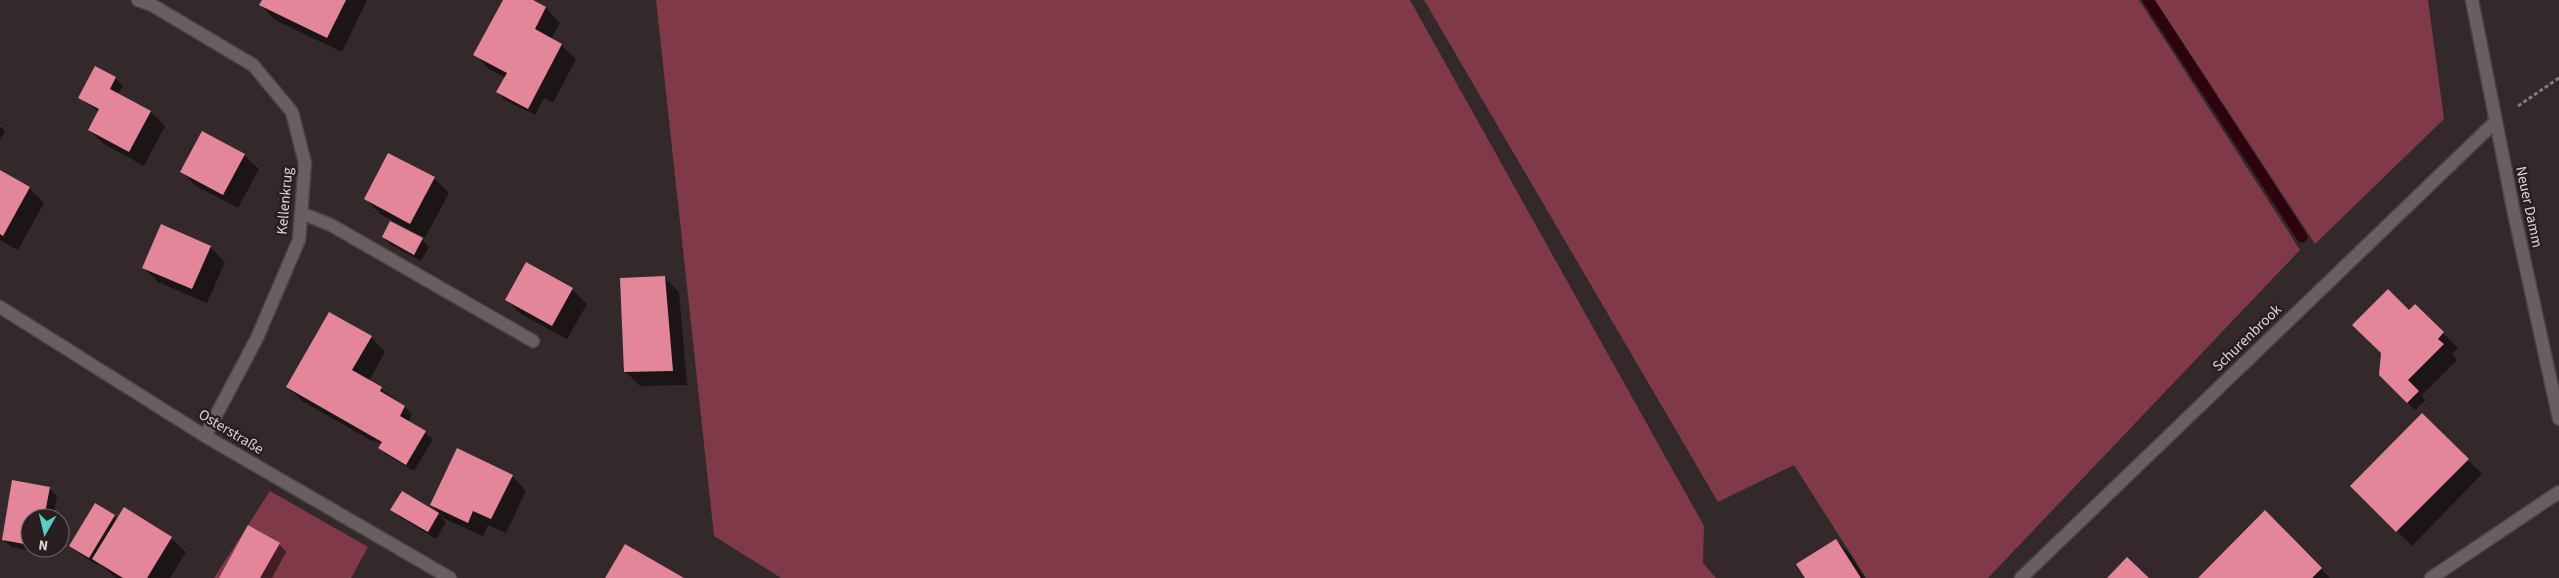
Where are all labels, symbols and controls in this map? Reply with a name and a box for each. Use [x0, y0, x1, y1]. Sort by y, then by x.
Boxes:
street label: Neuer Damm [2510, 164, 2548, 250]
street label: Kellenkrug [272, 166, 298, 236]
street label: Schurenbrook [2208, 299, 2287, 376]
street label: Osterstraße [194, 404, 268, 460]
north arrow [20, 508, 70, 558]
text: N [37, 534, 49, 555]

